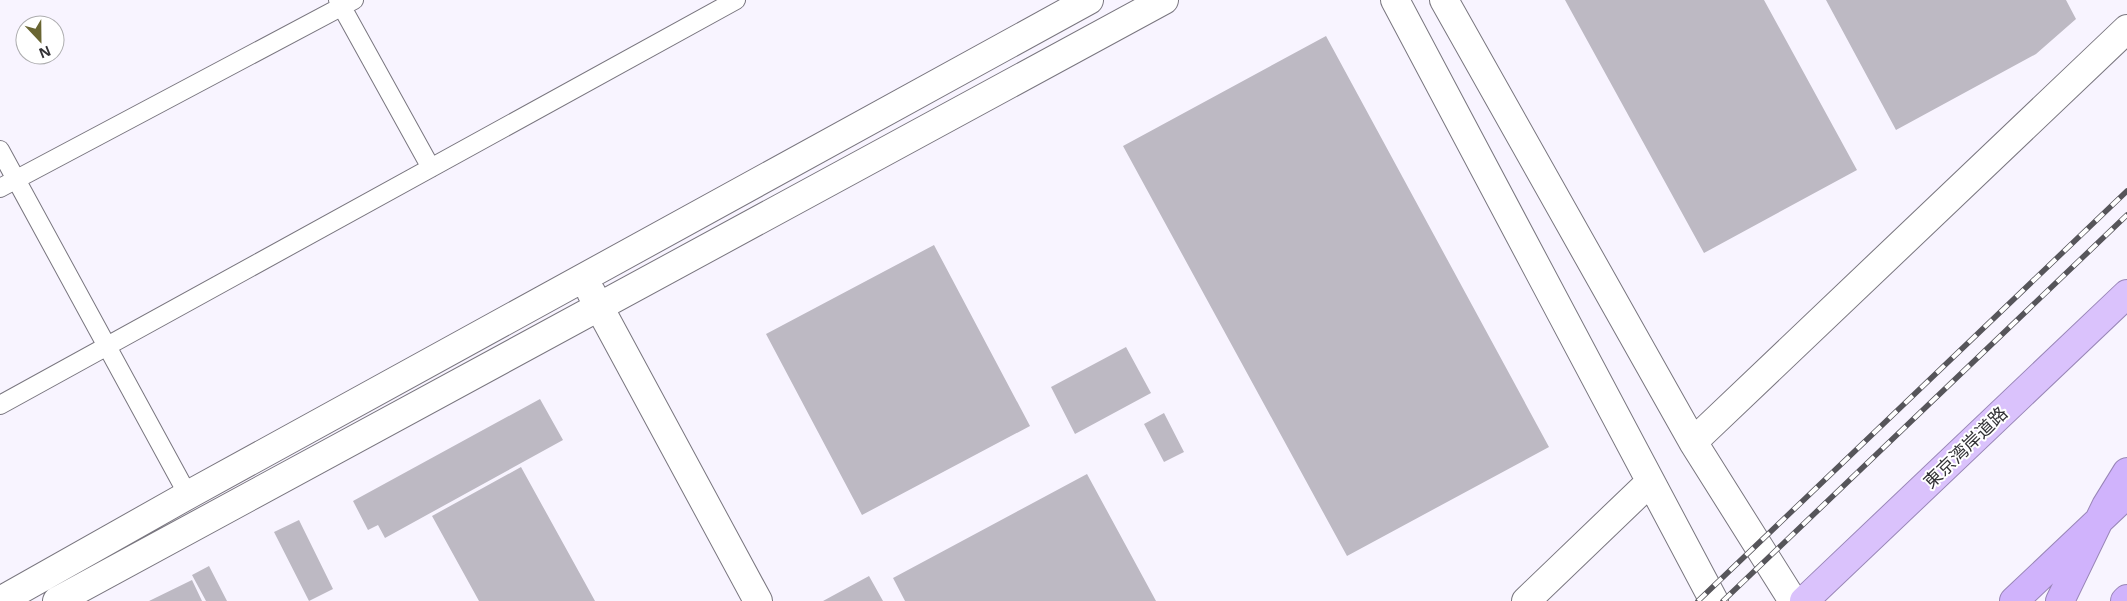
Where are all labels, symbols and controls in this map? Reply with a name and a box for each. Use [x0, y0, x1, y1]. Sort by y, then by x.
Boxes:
north arrow [15, 15, 65, 65]
text: N [36, 42, 54, 63]
street label: 東京湾岸道路 [1918, 401, 2012, 493]

